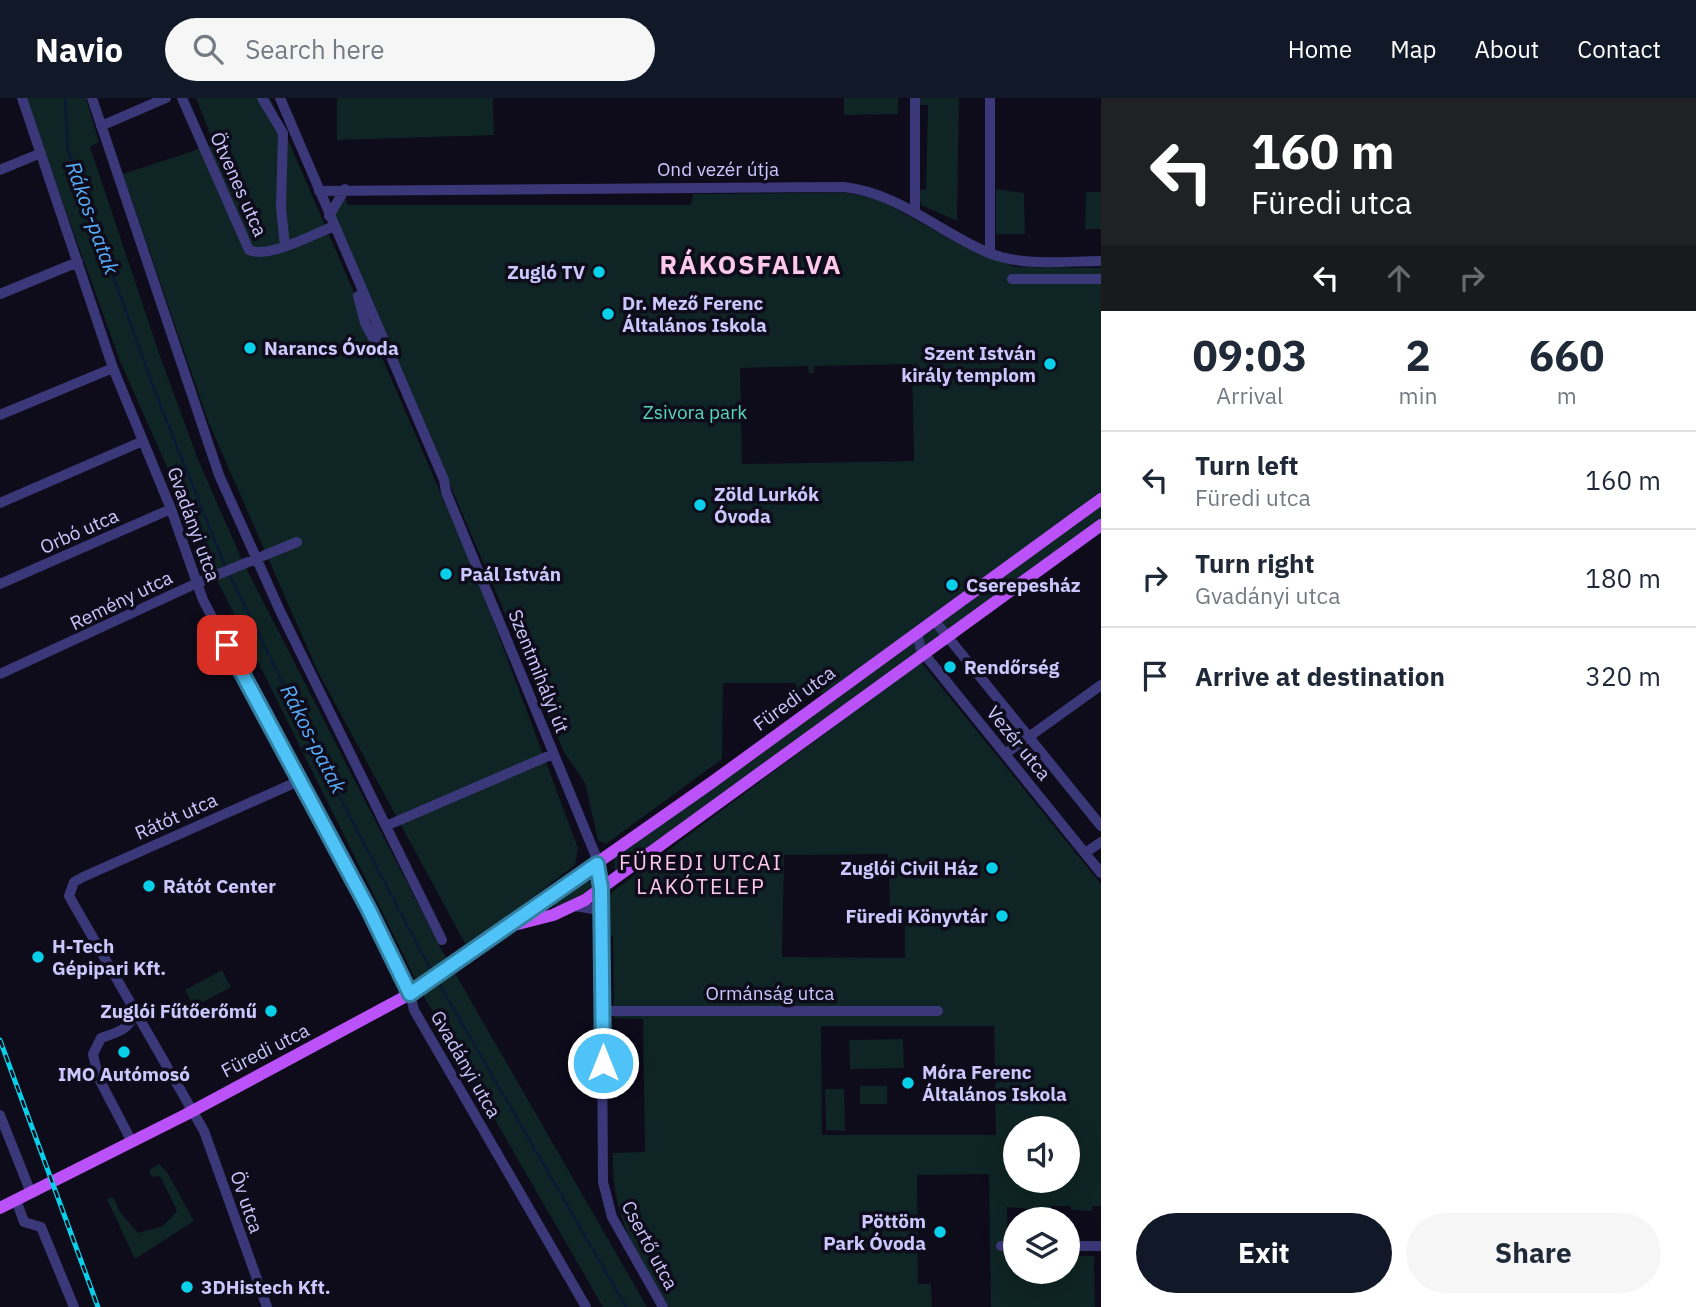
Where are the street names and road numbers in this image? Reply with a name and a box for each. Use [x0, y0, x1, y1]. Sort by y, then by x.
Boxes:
street label: Ötvenes utca [205, 128, 273, 240]
street label: Ond vezér útja [657, 157, 779, 181]
street label: Gvadányi utca [162, 463, 226, 585]
street label: Orbó utca [36, 503, 122, 559]
street label: Remény utca [66, 565, 176, 635]
street label: Szentmihályi út [503, 606, 575, 736]
street label: Füredi utca [748, 660, 840, 736]
street label: Vezér utca [982, 701, 1056, 785]
street label: Rátót utca [131, 787, 221, 845]
street label: Ormánság utca [706, 981, 834, 1005]
street label: Gvadányi utca [426, 1006, 506, 1122]
street label: Füredi utca [217, 1018, 313, 1082]
street label: Öv utca [225, 1168, 269, 1236]
street label: Csertő utca [617, 1196, 683, 1294]

